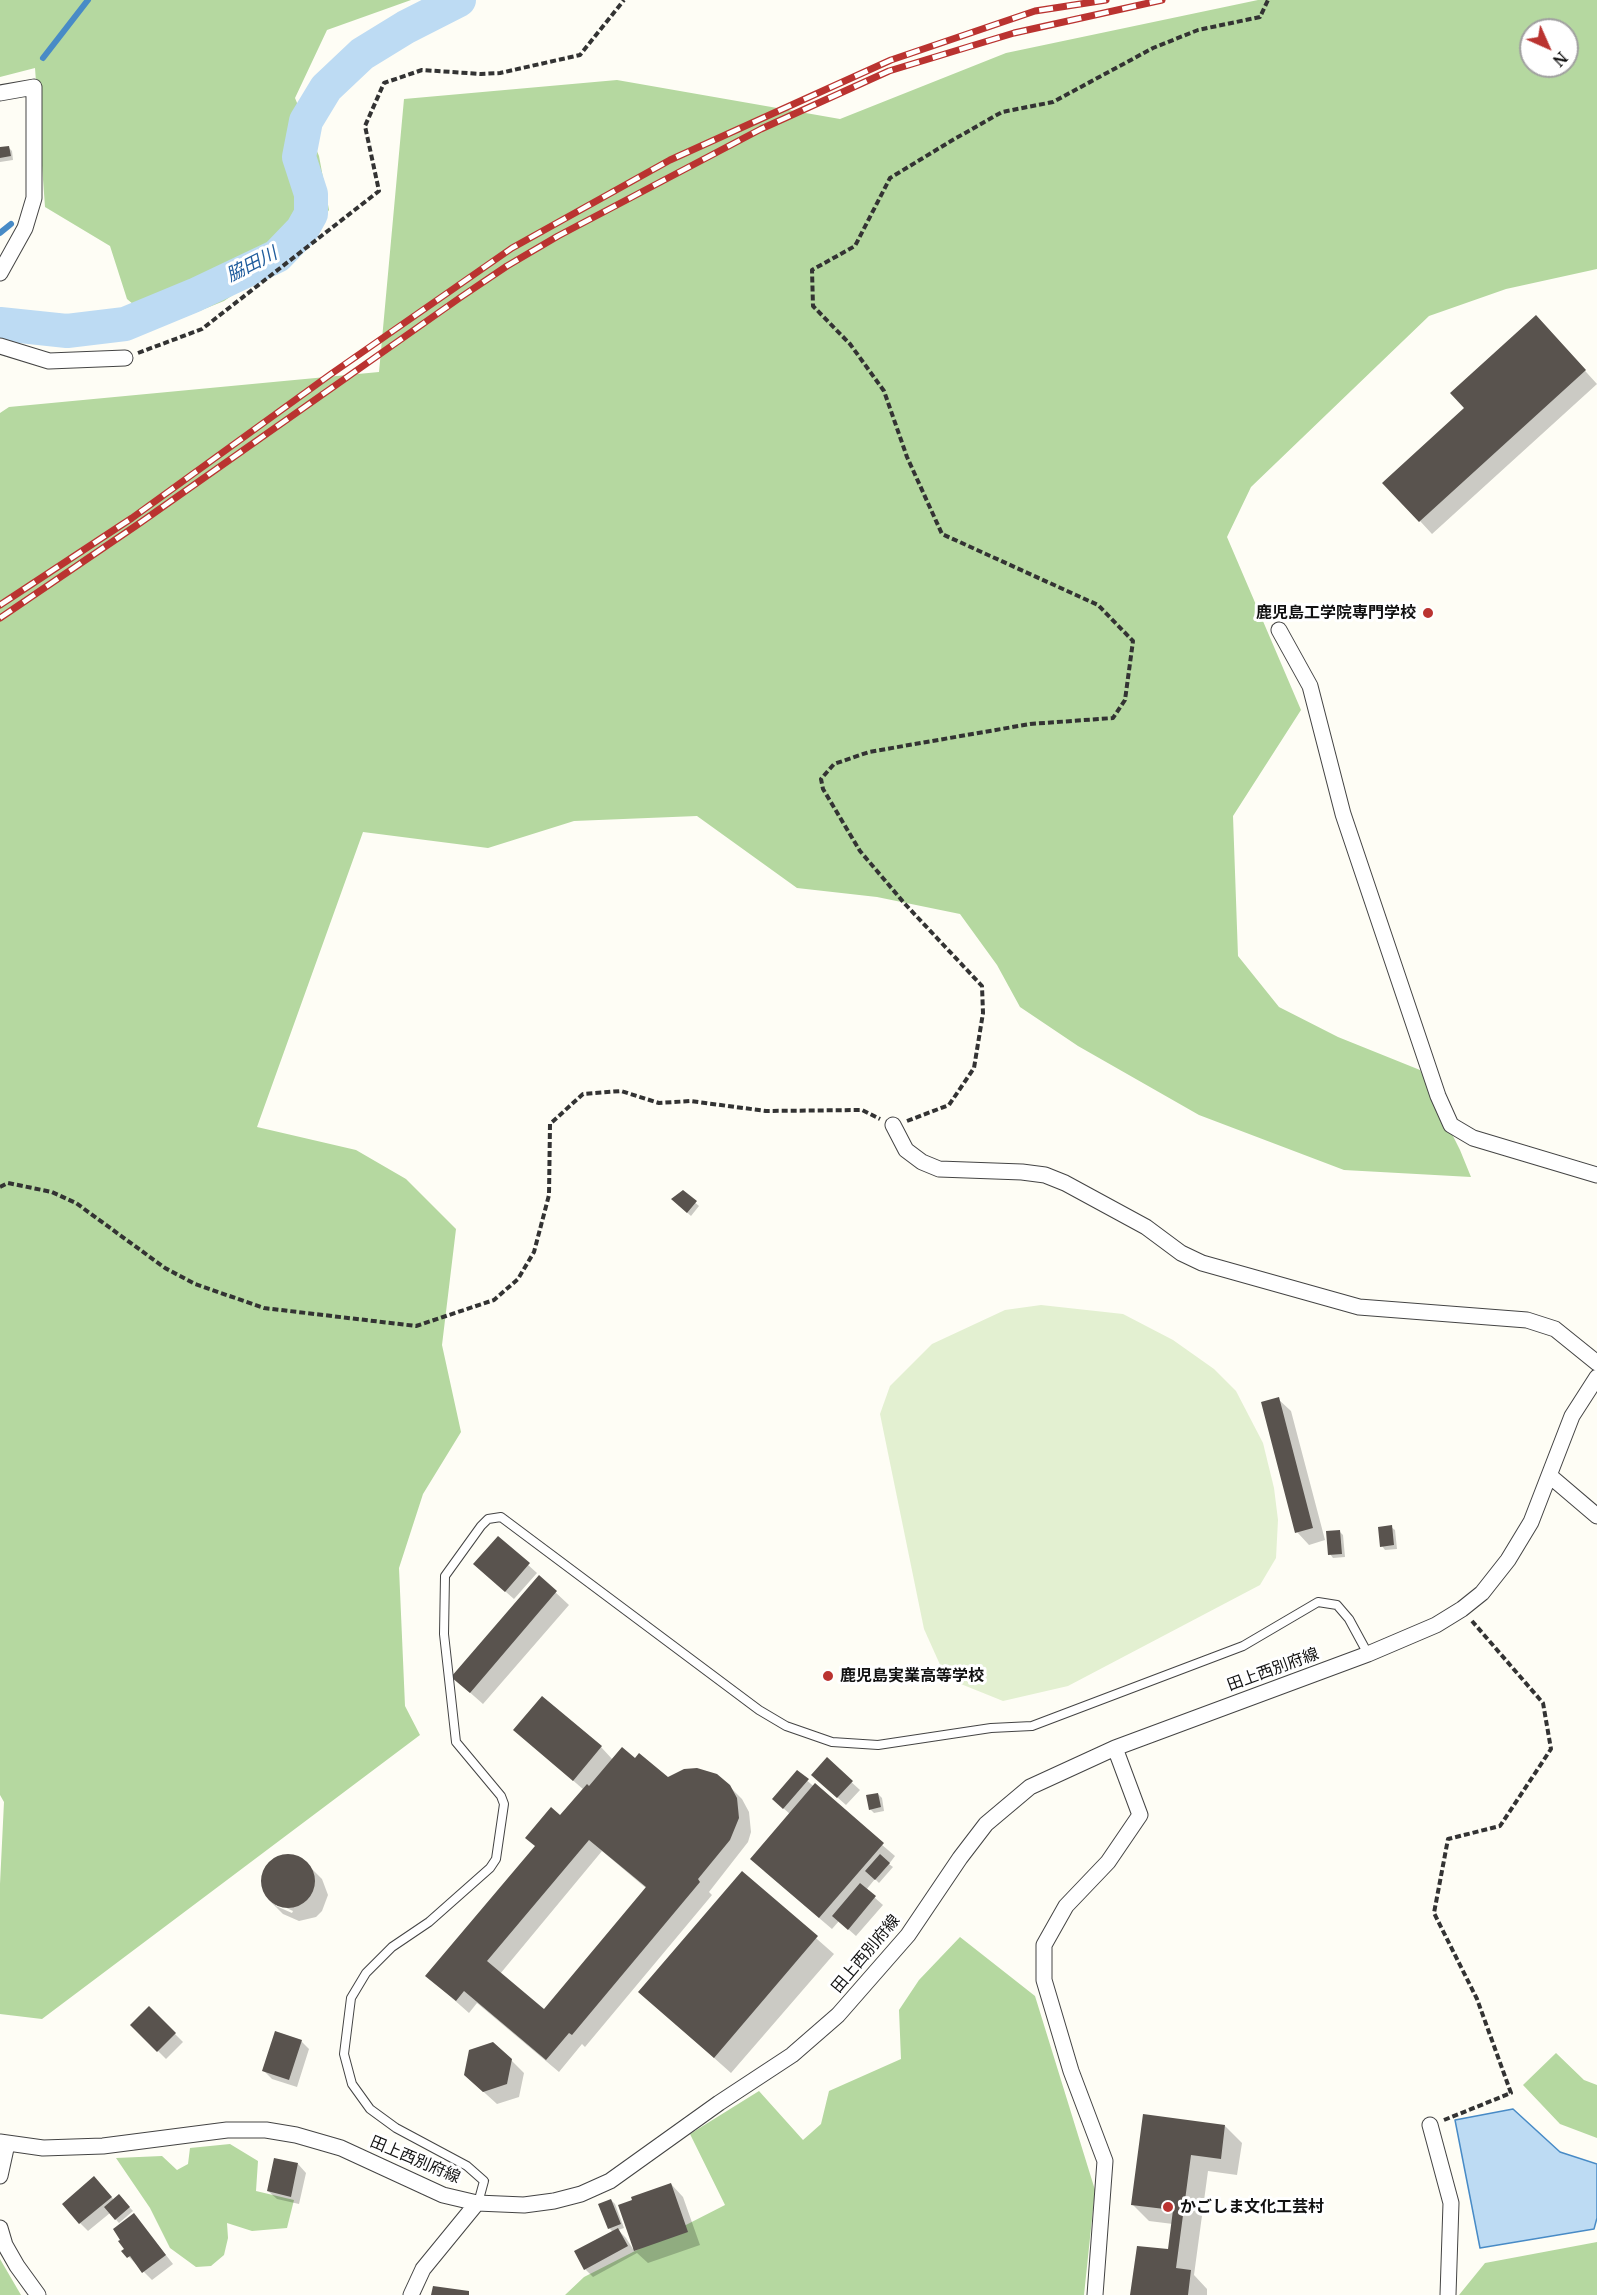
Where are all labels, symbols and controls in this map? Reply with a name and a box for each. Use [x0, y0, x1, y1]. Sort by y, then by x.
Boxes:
north arrow [1519, 18, 1579, 78]
text: N [1548, 47, 1573, 72]
water label: 脇田川 [223, 243, 281, 287]
place label: 鹿児島工学院専門学校 [1256, 603, 1416, 623]
marker: 鹿児島工学院専門学校 [1421, 606, 1435, 620]
street label: 田上西別府線 [1225, 1645, 1321, 1695]
place label: 鹿児島実業高等学校 [840, 1666, 984, 1686]
marker: 鹿児島実業高等学校 [821, 1669, 835, 1683]
street label: 田上西別府線 [828, 1911, 904, 1997]
street label: 田上西別府線 [367, 2132, 463, 2188]
place label: かごしま文化工芸村 [1180, 2197, 1324, 2217]
marker: かごしま文化工芸村 [1161, 2200, 1175, 2214]

